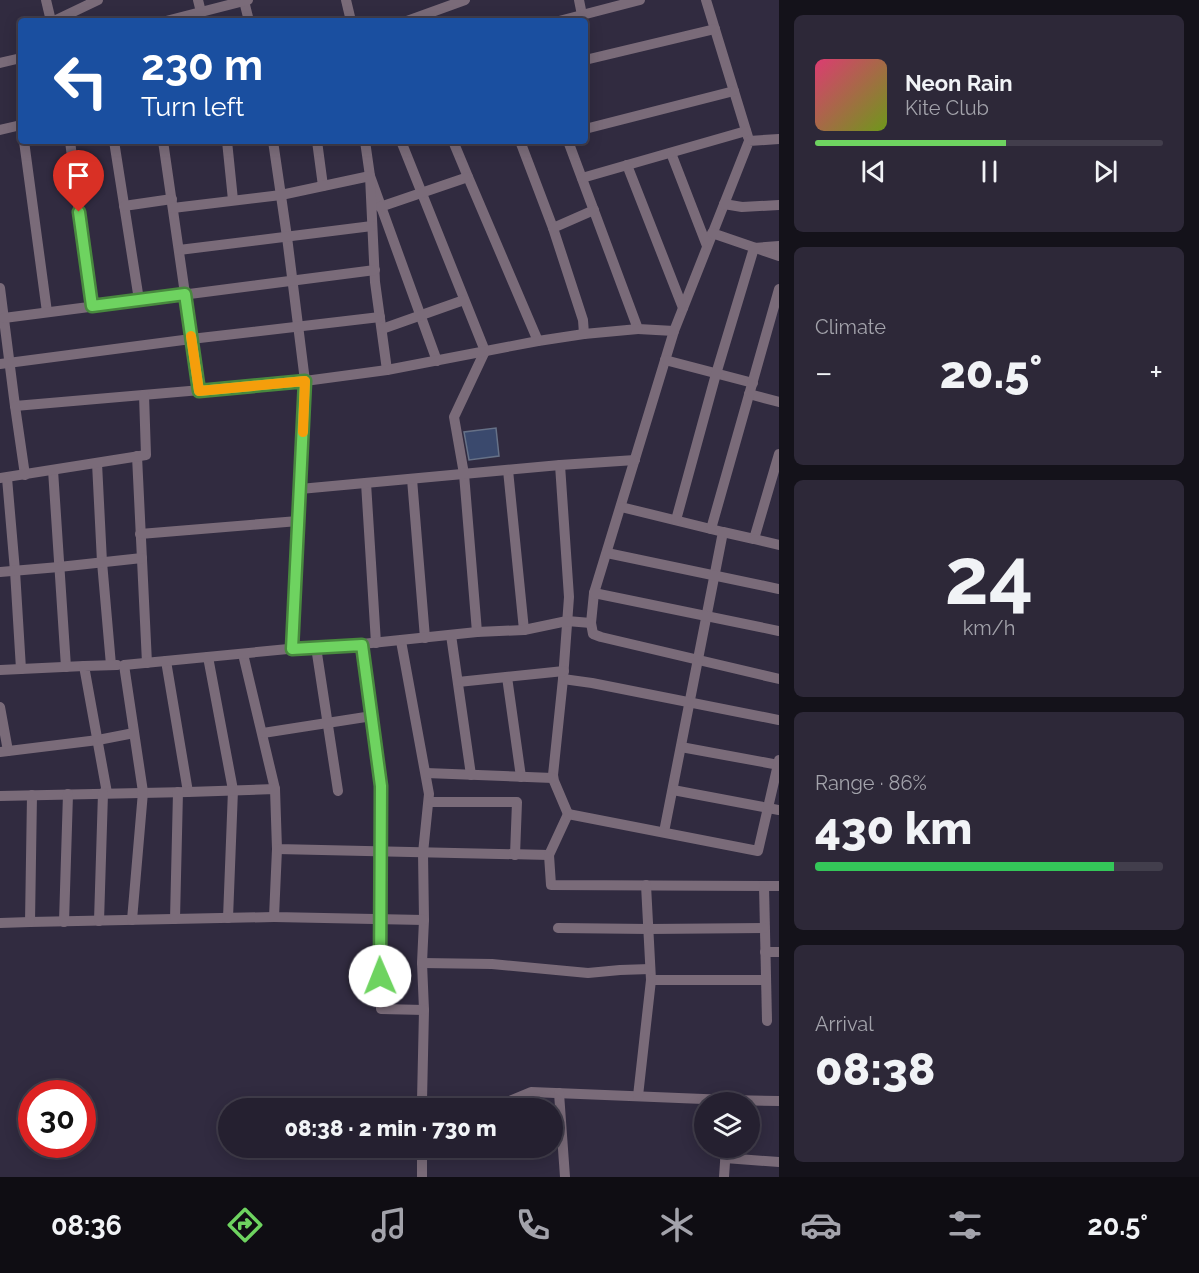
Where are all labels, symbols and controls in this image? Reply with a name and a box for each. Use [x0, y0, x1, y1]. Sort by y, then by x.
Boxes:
text: 230 m [141, 41, 263, 90]
icon: left [42, 42, 120, 120]
text: Neon Rain [905, 70, 1013, 96]
text: Turn left [141, 91, 244, 122]
text: Kite Club [905, 96, 989, 120]
pin [53, 150, 104, 212]
icon: previous [857, 155, 890, 188]
icon: pause [973, 155, 1006, 188]
icon: next [1089, 155, 1122, 188]
icon: arrive [62, 159, 95, 192]
text: Climate [815, 315, 886, 339]
text: 20.5° [940, 346, 1042, 399]
text: − [815, 353, 833, 392]
text: + [1149, 353, 1163, 392]
text: 24 [945, 531, 1033, 622]
text: km/h [963, 616, 1015, 640]
text: Range · 86% [815, 771, 927, 795]
text: 430 km [815, 802, 972, 855]
position arrow [348, 944, 412, 1008]
text: Arrival [815, 1012, 874, 1036]
text: 08:38 [815, 1043, 935, 1096]
speed limit sign: 30 [18, 1080, 96, 1158]
map controls [694, 1092, 760, 1158]
button: layers [694, 1092, 760, 1158]
text: 08:38 · 2 min · 730 m [284, 1115, 497, 1141]
icon: directions [224, 1204, 266, 1246]
icon: music [368, 1204, 410, 1246]
icon: phone [512, 1204, 554, 1246]
icon: climate [656, 1204, 698, 1246]
icon: car [800, 1204, 842, 1246]
icon: filters [944, 1204, 986, 1246]
text: 08:36 [51, 1210, 122, 1241]
text: 20.5° [1087, 1210, 1148, 1241]

